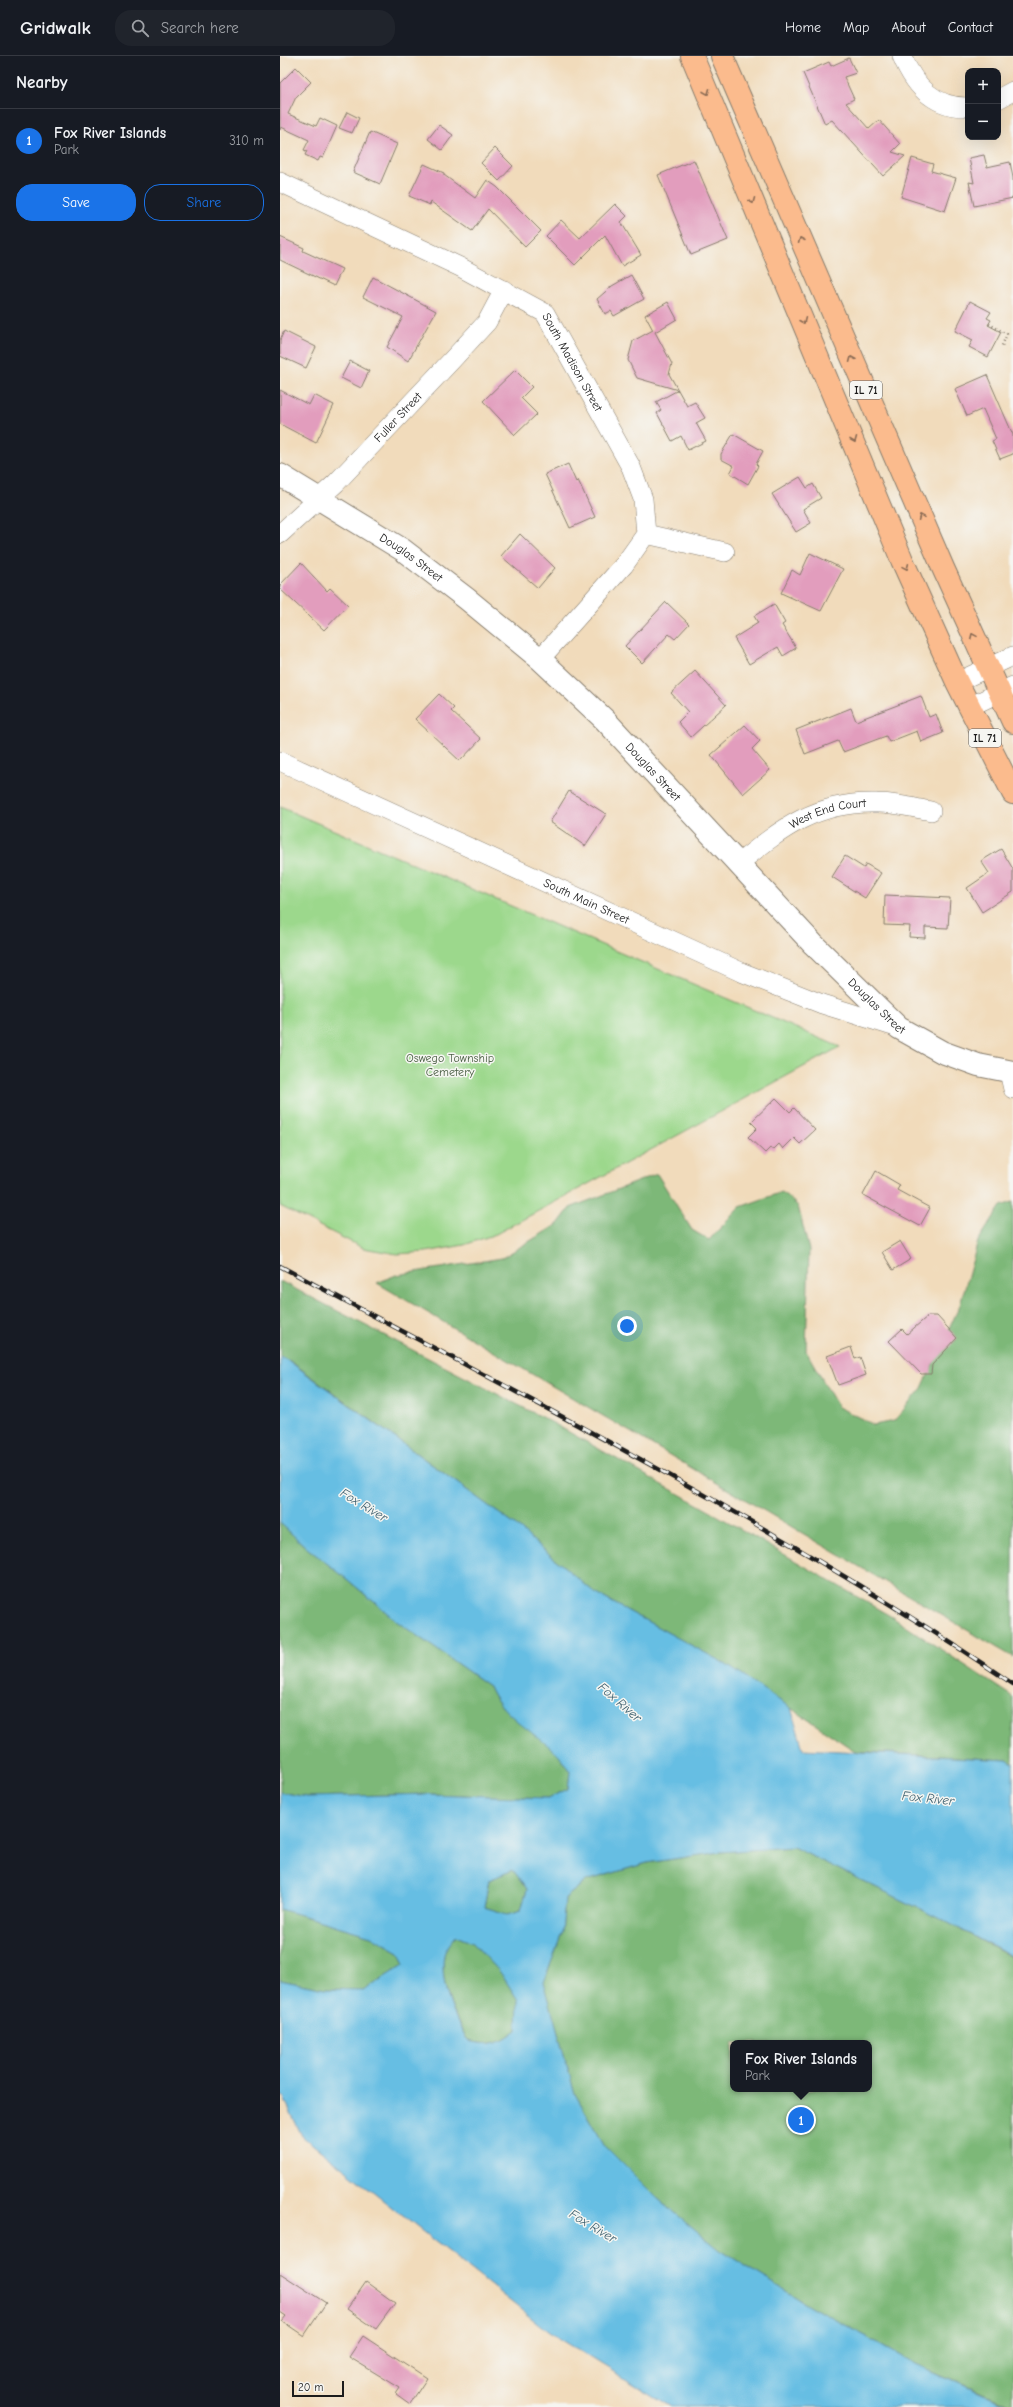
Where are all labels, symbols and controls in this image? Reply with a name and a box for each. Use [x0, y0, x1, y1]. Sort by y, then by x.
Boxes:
search box [115, 10, 395, 46]
text: Gridwalk [20, 17, 91, 39]
icon: search [129, 17, 151, 39]
text: Search here [161, 19, 239, 37]
text: Home [785, 19, 821, 36]
text: Map [843, 19, 869, 36]
text: About [891, 19, 926, 36]
text: Contact [948, 19, 993, 36]
map controls [965, 68, 1001, 140]
button: + [965, 68, 1001, 104]
text: Nearby [16, 73, 67, 92]
one-way arrow [703, 88, 711, 95]
button: − [965, 104, 1001, 140]
text: Fox River Islands [54, 124, 166, 142]
text: 1 [26, 133, 32, 148]
text: 310 m [229, 133, 264, 148]
text: Park [54, 142, 79, 157]
button: Save [16, 184, 136, 221]
button: Share [144, 184, 264, 221]
one-way arrow [747, 196, 755, 204]
one-way arrow [798, 237, 806, 244]
street label: South Madison Street [539, 311, 606, 414]
one-way arrow [798, 317, 806, 324]
one-way arrow [849, 356, 857, 363]
road number: IL 71 [850, 381, 882, 399]
street label: Fuller Street [371, 389, 425, 445]
one-way arrow [849, 437, 857, 444]
one-way arrow [917, 514, 925, 521]
street label: Douglas Street [377, 530, 446, 585]
one-way arrow [901, 563, 909, 570]
one-way arrow [970, 633, 978, 641]
road number: IL 71 [969, 729, 1001, 747]
street label: Douglas Street [623, 740, 684, 804]
street label: West End Court [787, 796, 867, 832]
street label: South Main Street [541, 876, 632, 927]
street label: Douglas Street [845, 975, 908, 1037]
park label: Oswego Township Cemetery [406, 1051, 494, 1079]
your location [617, 1316, 637, 1336]
water label: Fox River [338, 1485, 391, 1525]
water label: Fox River [595, 1679, 645, 1725]
water label: Fox River [901, 1788, 956, 1808]
popup [730, 2040, 872, 2092]
text: Fox River Islands [745, 2050, 857, 2068]
text: Park [745, 2068, 770, 2083]
pin: 1 [788, 2105, 814, 2135]
water label: Fox River [567, 2206, 620, 2246]
scale bar [292, 2379, 344, 2398]
text: 20 m [298, 2381, 323, 2394]

